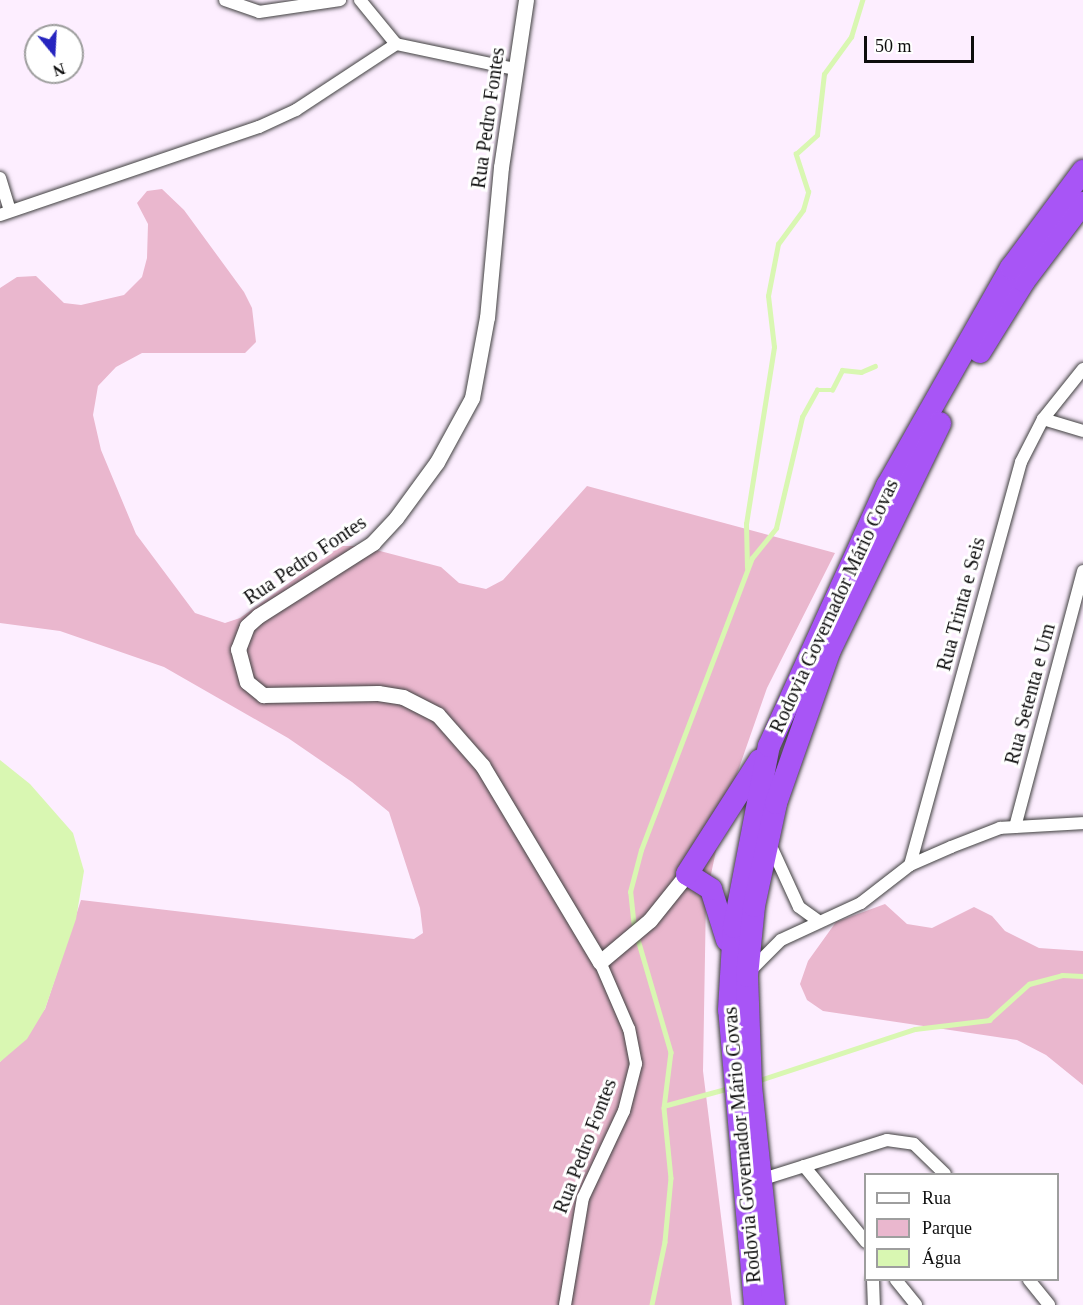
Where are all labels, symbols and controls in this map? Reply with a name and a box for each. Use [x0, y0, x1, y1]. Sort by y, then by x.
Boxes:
north arrow [24, 24, 84, 84]
scale bar [867, 24, 976, 62]
text: 50 m [875, 36, 912, 56]
street label: Rua Pedro Fontes [466, 46, 510, 190]
text: N [51, 60, 67, 80]
street label: Rodovia Governador Mário Covas [765, 475, 903, 737]
street label: Rua Pedro Fontes [239, 510, 371, 610]
street label: Rua Trinta e Seis [932, 534, 990, 674]
street label: Rua Setenta e Um [1000, 621, 1060, 767]
street label: Rodovia Governador Mário Covas [718, 1006, 766, 1284]
street label: Rua Pedro Fontes [548, 1075, 622, 1217]
legend [864, 1173, 1059, 1281]
text: Rua [922, 1188, 951, 1208]
text: Parque [922, 1218, 972, 1238]
text: Água [922, 1248, 961, 1268]

